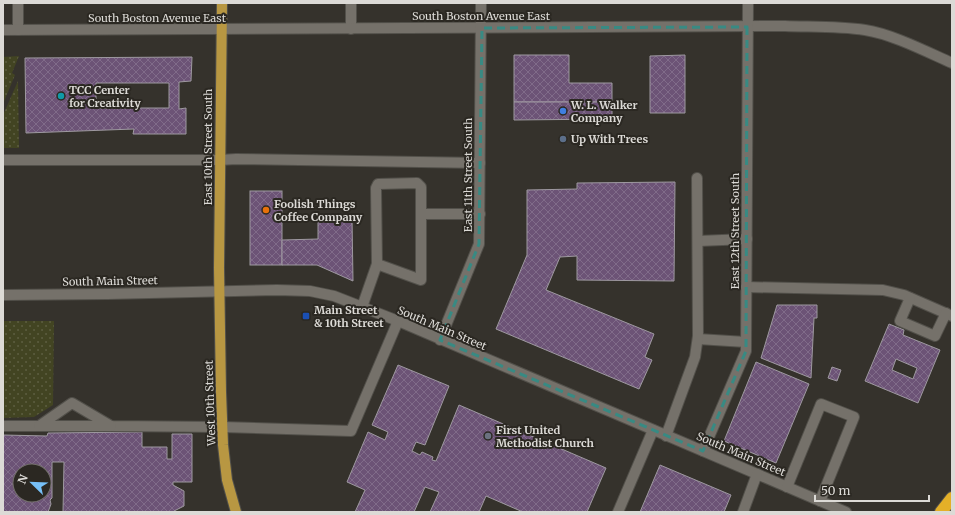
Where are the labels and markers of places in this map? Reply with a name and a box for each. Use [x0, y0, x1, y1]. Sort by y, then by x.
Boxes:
place label: TCC Center for Creativity [69, 83, 141, 110]
marker: TCC Center for Creativity [56, 91, 66, 101]
place label: W. L. Walker Company [570, 98, 638, 125]
marker: W. L. Walker Company [558, 106, 568, 116]
place label: Up With Trees [571, 132, 648, 146]
marker: Up With Trees [558, 134, 568, 144]
place label: Foolish Things Coffee Company [274, 197, 363, 224]
marker: Foolish Things Coffee Company [261, 205, 271, 215]
place label: Main Street & 10th Street [314, 303, 384, 330]
marker: Main Street & 10th Street [301, 311, 311, 321]
place label: First United Methodist Church [496, 423, 595, 450]
marker: First United Methodist Church [483, 431, 493, 441]

